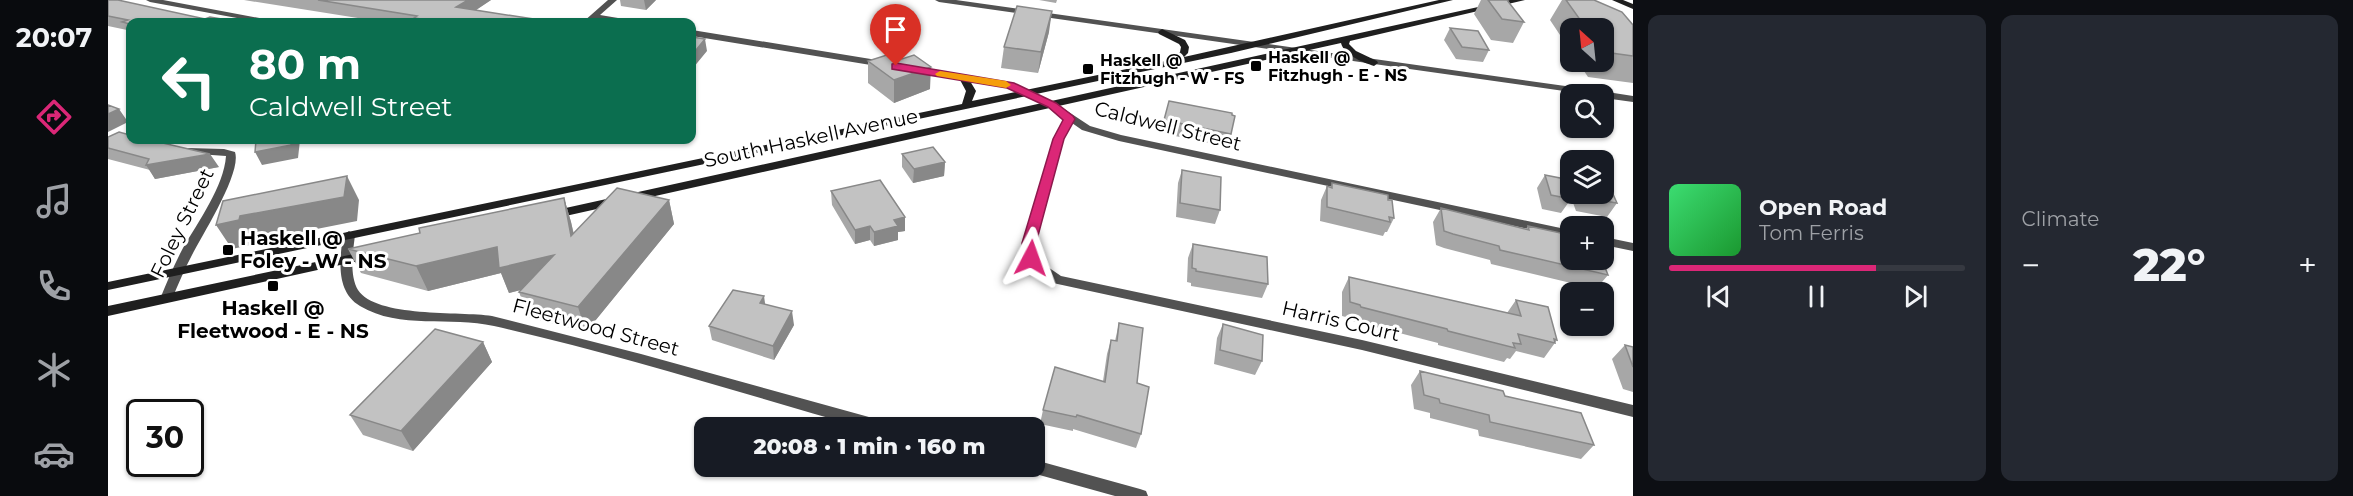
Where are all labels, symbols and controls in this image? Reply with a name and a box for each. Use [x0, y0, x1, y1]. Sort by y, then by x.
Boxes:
pin [870, 4, 921, 66]
icon: arrive [879, 13, 912, 46]
north arrow [1560, 18, 1614, 72]
map controls [1560, 18, 1614, 336]
text: 20:07 [16, 21, 92, 54]
text: 80 m [249, 38, 361, 90]
icon: left [150, 42, 228, 120]
place label: Haskell @ Fitzhugh - E - NS [1268, 48, 1407, 85]
place label: Haskell @ Fitzhugh - W - FS [1100, 51, 1245, 88]
marker: Haskell @ Fitzhugh - E - NS [1249, 59, 1263, 73]
marker: Haskell @ Fitzhugh - W - FS [1081, 62, 1095, 76]
button: search [1560, 84, 1614, 138]
text: Caldwell Street [249, 90, 452, 123]
icon: directions [33, 96, 75, 138]
street label: Caldwell Street [1092, 96, 1244, 156]
street label: South Haskell Avenue [702, 104, 920, 172]
button: layers [1560, 150, 1614, 204]
street label: Foley Street [145, 164, 219, 282]
icon: music [33, 180, 75, 222]
text: Open Road [1759, 194, 1887, 221]
text: Climate [2022, 207, 2099, 231]
button: + [1560, 216, 1614, 270]
text: Tom Ferris [1759, 221, 1864, 245]
place label: Haskell @ Foley - W - NS [240, 226, 387, 273]
position arrow [999, 226, 1063, 290]
text: 22° [2133, 237, 2206, 292]
marker: Haskell @ Foley - W - NS [221, 243, 235, 257]
text: − [2022, 245, 2040, 285]
text: + [2298, 245, 2317, 285]
icon: phone [33, 265, 75, 307]
marker: Haskell @ Fleetwood - E - NS [266, 279, 280, 293]
icon: previous [1702, 280, 1735, 313]
icon: pause [1800, 280, 1833, 313]
icon: next [1899, 280, 1932, 313]
button: − [1560, 282, 1614, 336]
street label: Fleetwood Street [510, 293, 682, 361]
place label: Haskell @ Fleetwood - E - NS [177, 296, 369, 343]
street label: Harris Court [1280, 296, 1402, 346]
icon: climate [33, 349, 75, 391]
speed limit sign: 30 [126, 399, 204, 477]
icon: car [33, 433, 75, 475]
text: 20:08 · 1 min · 160 m [753, 433, 986, 460]

